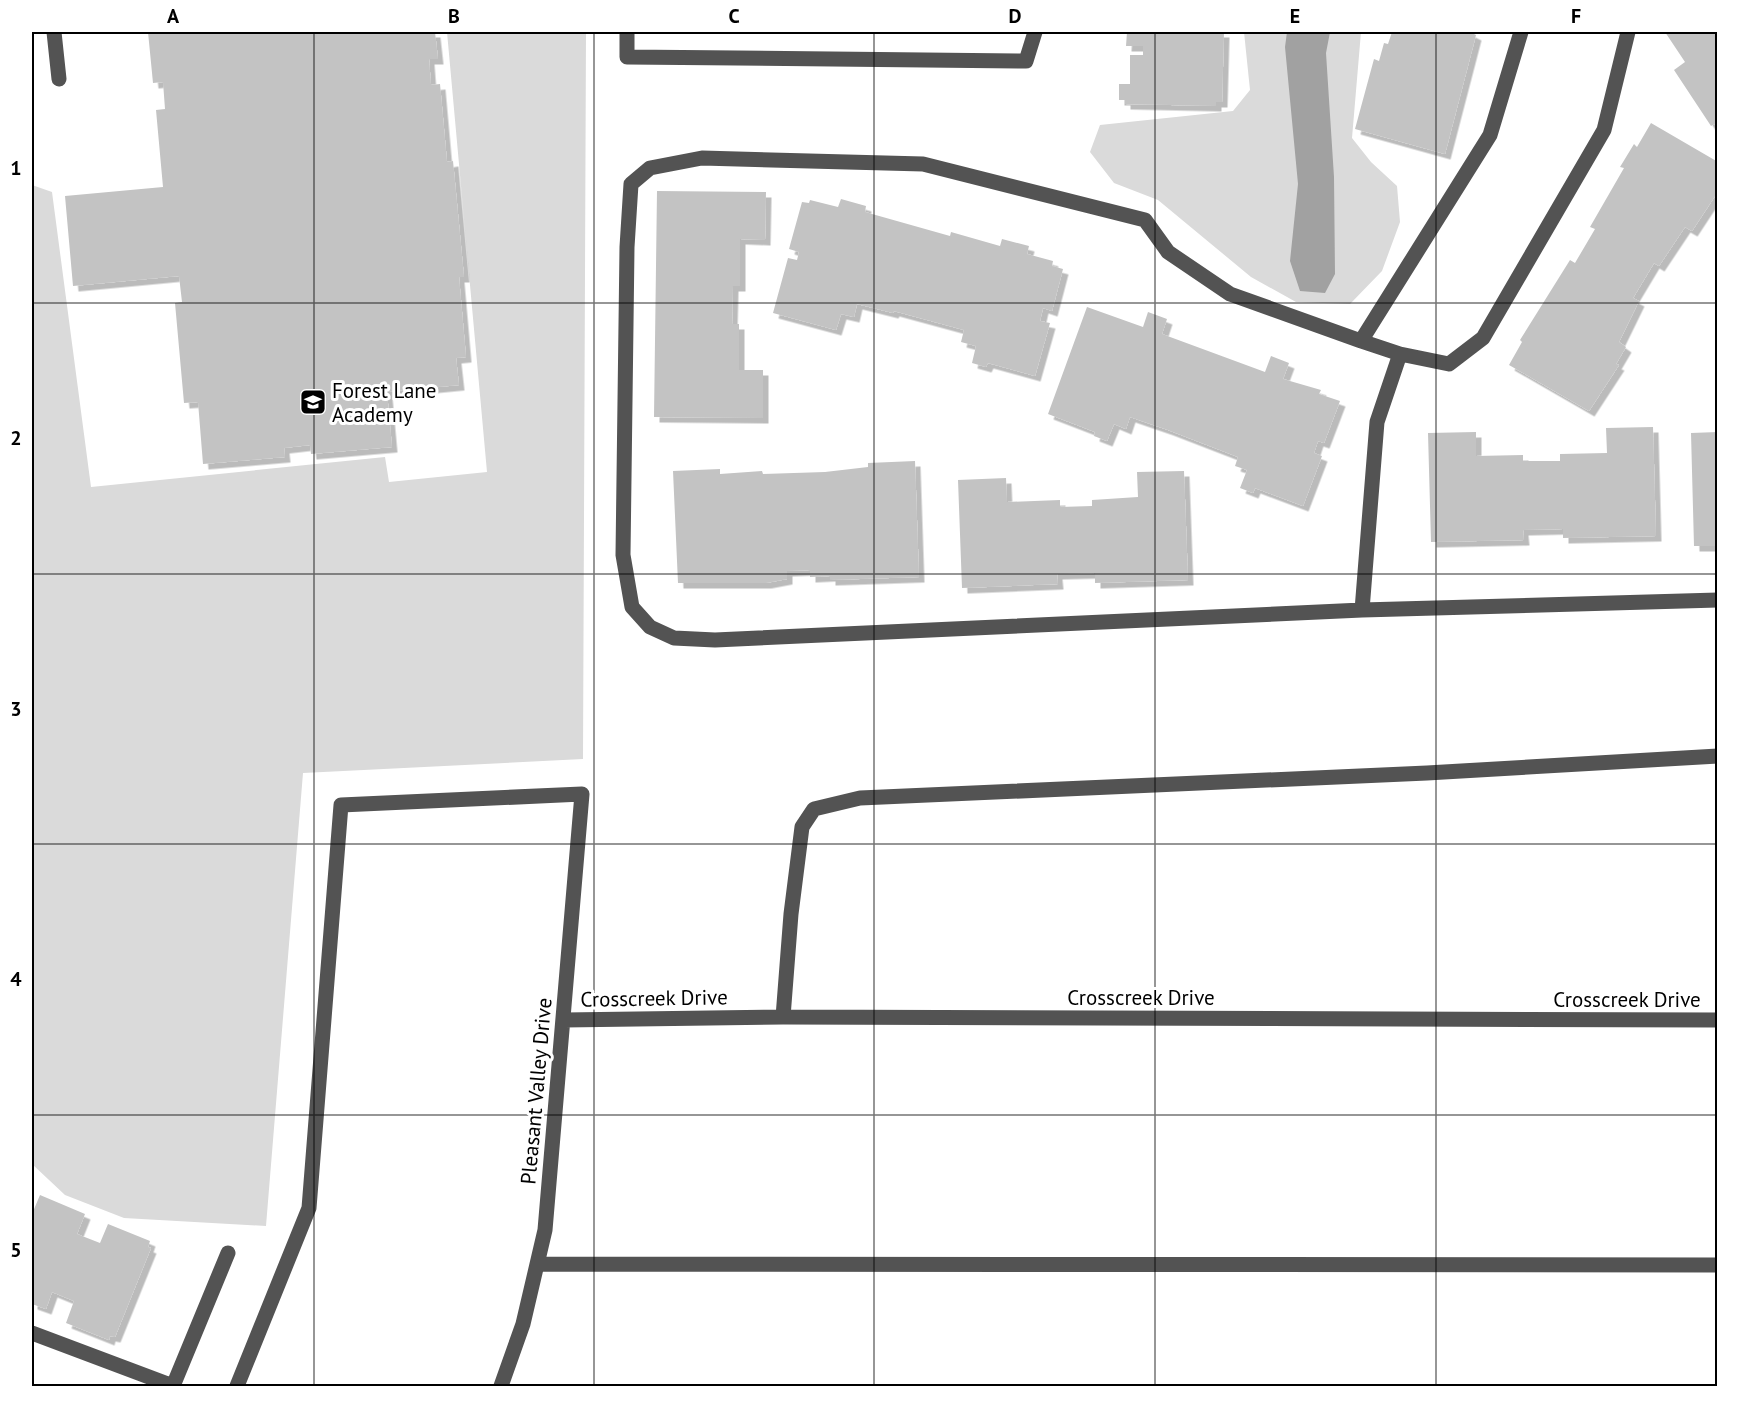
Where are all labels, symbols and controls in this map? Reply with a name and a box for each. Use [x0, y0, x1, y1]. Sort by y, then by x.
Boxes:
text: A [167, 3, 180, 29]
text: B [448, 3, 460, 29]
text: C [728, 3, 740, 29]
text: D [1009, 3, 1022, 29]
text: E [1290, 3, 1300, 29]
text: F [1571, 3, 1581, 29]
text: 1 [10, 155, 22, 181]
place label: Forest Lane Academy [332, 377, 437, 428]
school or university icon: Forest Lane Academy [298, 387, 328, 417]
text: 2 [10, 425, 22, 451]
text: 3 [10, 696, 22, 722]
text: 4 [10, 966, 22, 992]
street label: Crosscreek Drive [580, 983, 728, 1013]
street label: Crosscreek Drive [1067, 984, 1215, 1011]
street label: Crosscreek Drive [1553, 986, 1701, 1013]
street label: Pleasant Valley Drive [514, 997, 558, 1185]
text: 5 [10, 1237, 22, 1263]

